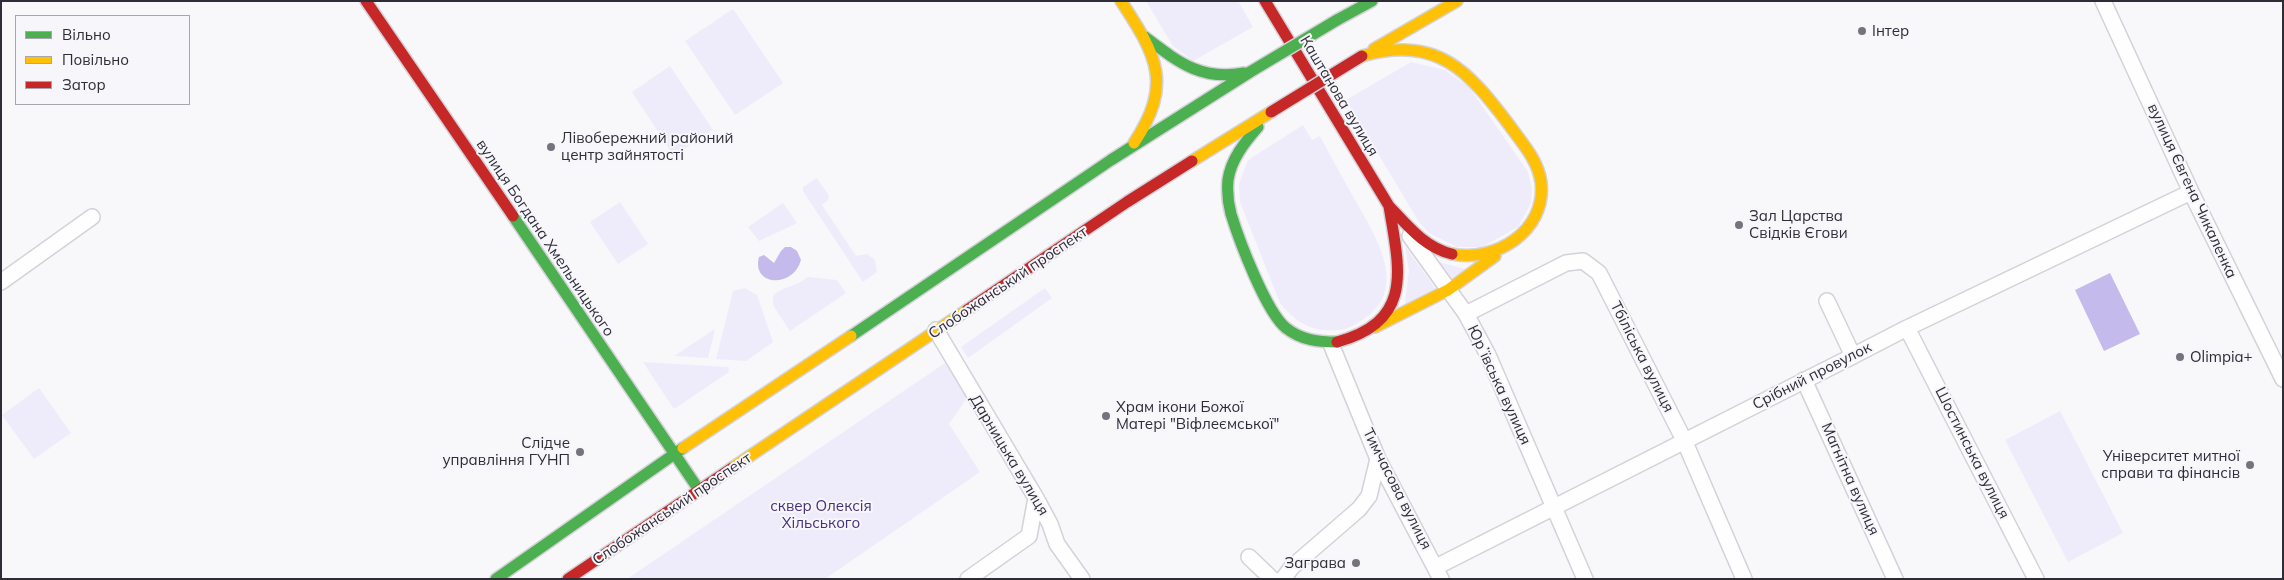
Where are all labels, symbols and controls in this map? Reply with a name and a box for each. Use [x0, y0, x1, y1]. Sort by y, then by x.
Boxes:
legend [15, 15, 190, 105]
place label: Інтер [1872, 22, 1909, 40]
text: Вільно [62, 25, 111, 44]
marker: Інтер [1856, 25, 1868, 37]
street label: Каштанова вулиця [1296, 32, 1382, 160]
text: Повільно [62, 50, 129, 69]
text: Затор [62, 75, 106, 94]
street label: вулиця Євгена Чикаленка [2144, 101, 2240, 281]
place label: Лівобережний районий центр зайнятості [561, 129, 733, 164]
street label: вулиця Богдана Хмельницького [472, 136, 618, 340]
marker: Лівобережний районий центр зайнятості [545, 141, 557, 153]
place label: Зал Царства Свідків Єгови [1749, 207, 1848, 242]
marker: Зал Царства Свідків Єгови [1733, 219, 1745, 231]
street label: Слобожанський проспект [925, 223, 1091, 343]
street label: Тбіліська вулиця [1606, 299, 1678, 415]
street label: Юрʼївська вулиця [1463, 322, 1535, 448]
street label: Срібний провулок [1750, 338, 1874, 414]
place label: Olimpia+ [2190, 348, 2252, 366]
marker: Olimpia+ [2174, 351, 2186, 363]
street label: Шостинська вулиця [1931, 384, 2013, 522]
street label: Дарницька вулиця [966, 391, 1052, 519]
place label: Храм ікони Божої Матері "Віфлеємської" [1116, 398, 1279, 433]
marker: Храм ікони Божої Матері "Віфлеємської" [1100, 410, 1112, 422]
street label: Магнітна вулиця [1817, 420, 1883, 538]
street label: Тимчасова вулиця [1359, 425, 1435, 553]
place label: Слідче управління ГУНП [442, 434, 570, 469]
marker: Слідче управління ГУНП [574, 446, 586, 458]
place label: Університет митної справи та фінансів [2101, 447, 2240, 482]
street label: Слобожанський проспект [589, 449, 755, 569]
marker: Університет митної справи та фінансів [2244, 459, 2256, 471]
park label: сквер Олексія Хільського [770, 497, 872, 532]
place label: Заграва [1285, 554, 1346, 572]
marker: Заграва [1350, 557, 1362, 569]

